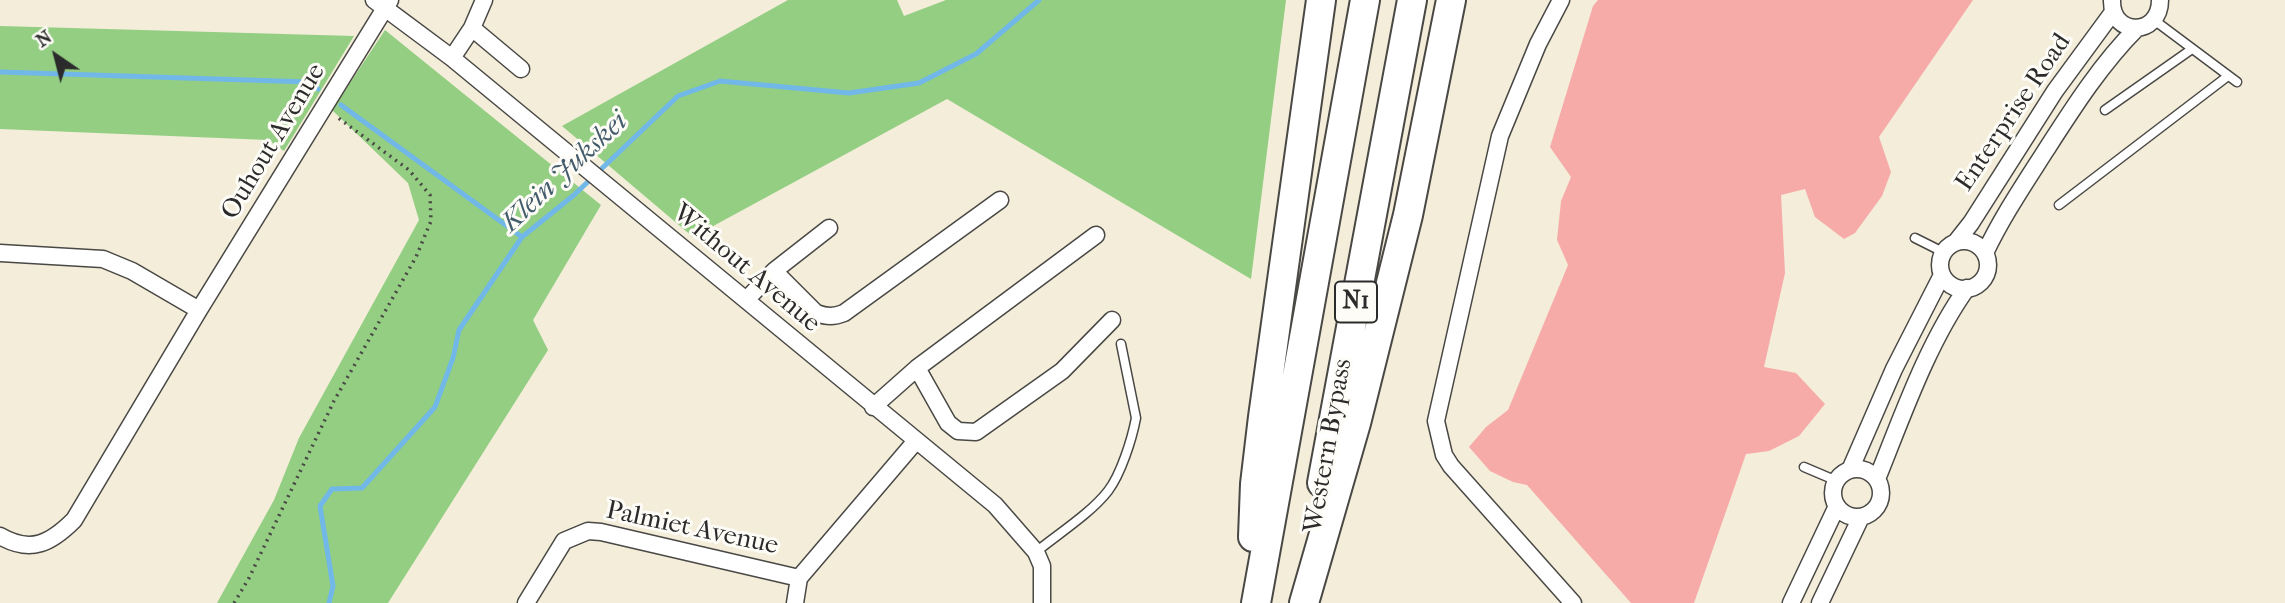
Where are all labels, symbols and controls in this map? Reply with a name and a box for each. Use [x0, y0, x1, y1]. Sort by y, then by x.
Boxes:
north arrow [21, 21, 91, 91]
text: N [32, 26, 56, 52]
street label: Enterprise Road [1950, 28, 2078, 198]
street label: Ouhout Avenue [215, 58, 333, 226]
water label: Klein Jukskei [495, 106, 635, 240]
street label: Without Avenue [666, 198, 826, 340]
road number: N1 [1335, 282, 1377, 323]
street label: Western Bypass [1298, 357, 1360, 535]
street label: Palmiet Avenue [603, 496, 781, 562]

